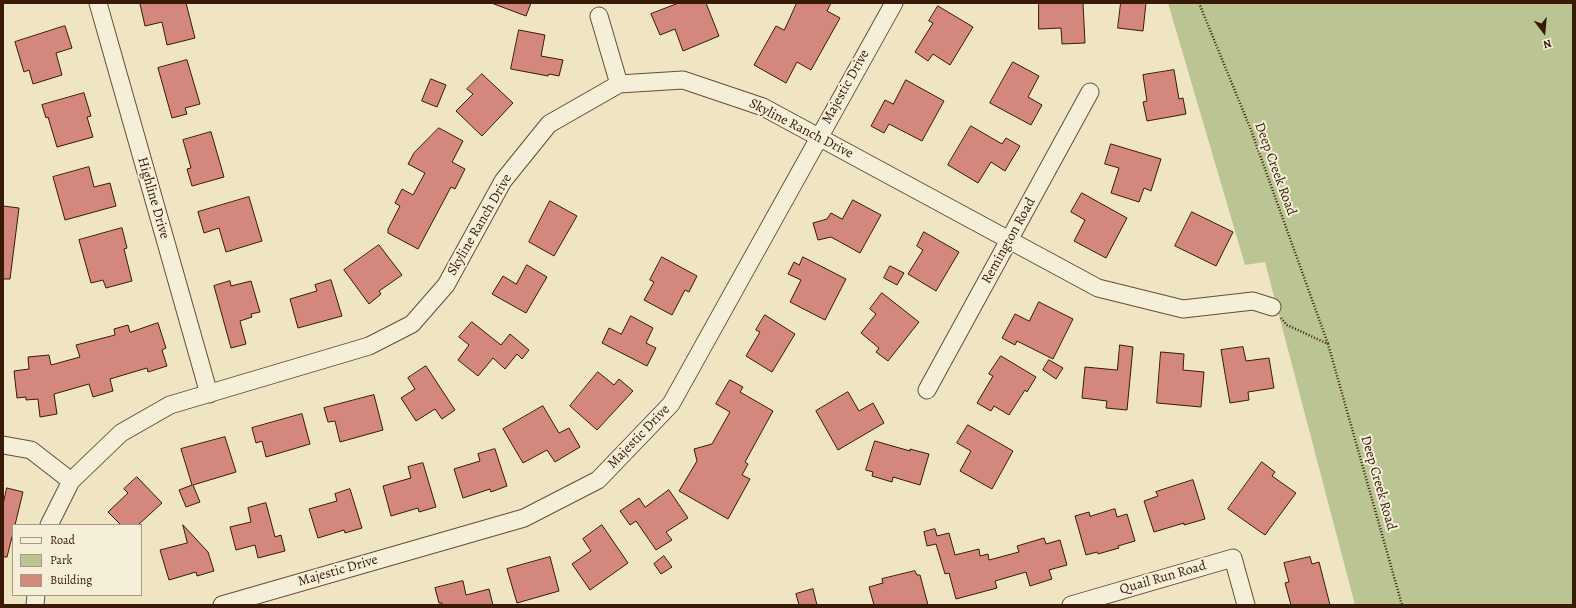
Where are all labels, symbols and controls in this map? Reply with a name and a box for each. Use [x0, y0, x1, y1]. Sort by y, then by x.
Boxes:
north arrow [1524, 12, 1564, 52]
text: N [1542, 36, 1553, 52]
street label: Majestic Drive [819, 47, 873, 127]
street label: Skyline Ranch Drive [746, 95, 856, 163]
street label: Deep Creek Road [1250, 120, 1300, 218]
street label: Highline Drive [133, 155, 173, 241]
street label: Skyline Ranch Drive [444, 171, 516, 279]
street label: Remington Road [978, 195, 1040, 287]
street label: Majestic Drive [604, 402, 674, 472]
street label: Deep Creek Road [1356, 434, 1400, 532]
legend [12, 524, 142, 596]
text: Road [50, 532, 75, 548]
text: Park [50, 552, 73, 568]
street label: Majestic Drive [296, 552, 380, 590]
street label: Quail Run Road [1118, 558, 1208, 598]
text: Building [50, 572, 92, 588]

